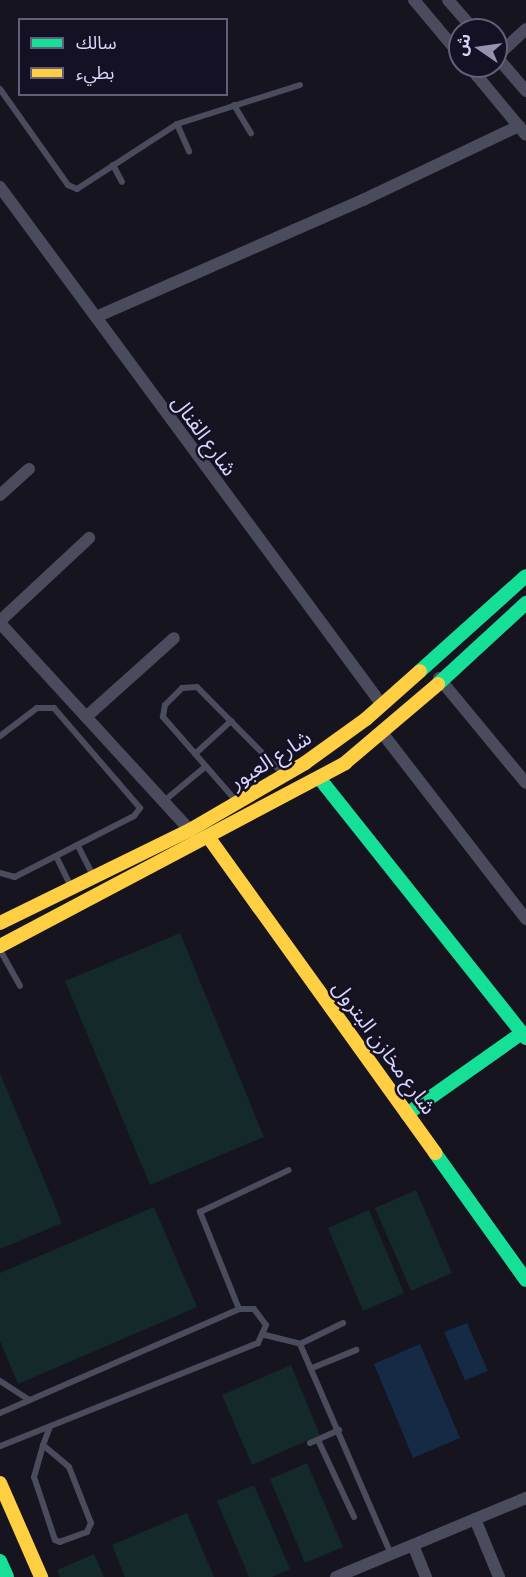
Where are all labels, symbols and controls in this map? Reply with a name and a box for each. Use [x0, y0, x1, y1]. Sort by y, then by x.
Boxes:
legend [18, 18, 228, 96]
north arrow [448, 18, 508, 78]
text: سالك [76, 31, 117, 53]
text: ش [450, 31, 474, 57]
text: بطيء [76, 61, 114, 83]
street label: شارع القنال [167, 390, 243, 480]
street label: شارع العبور [225, 724, 315, 794]
street label: شارع مخازن البترول [328, 975, 442, 1119]

